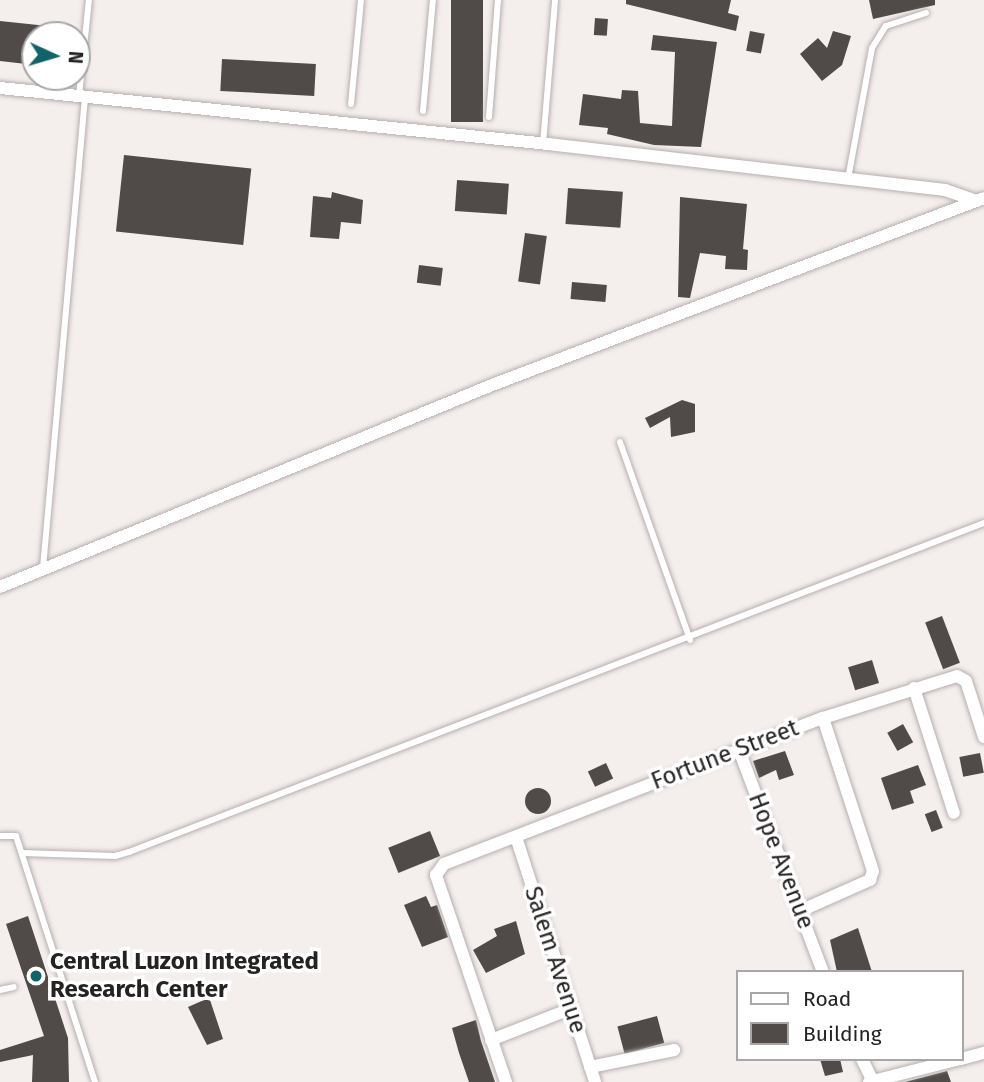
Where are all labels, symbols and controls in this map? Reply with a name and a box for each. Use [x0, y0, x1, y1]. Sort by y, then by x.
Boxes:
north arrow [21, 21, 91, 91]
text: N [64, 50, 87, 64]
street label: Fortune Street [647, 714, 803, 796]
street label: Hope Avenue [742, 789, 820, 933]
street label: Salem Avenue [518, 883, 592, 1037]
place label: Central Luzon Integrated Research Center [50, 948, 319, 1004]
marker: Central Luzon Integrated Research Center [28, 968, 44, 984]
legend [736, 970, 963, 1061]
text: Road [803, 986, 851, 1012]
text: Building [803, 1021, 882, 1047]

